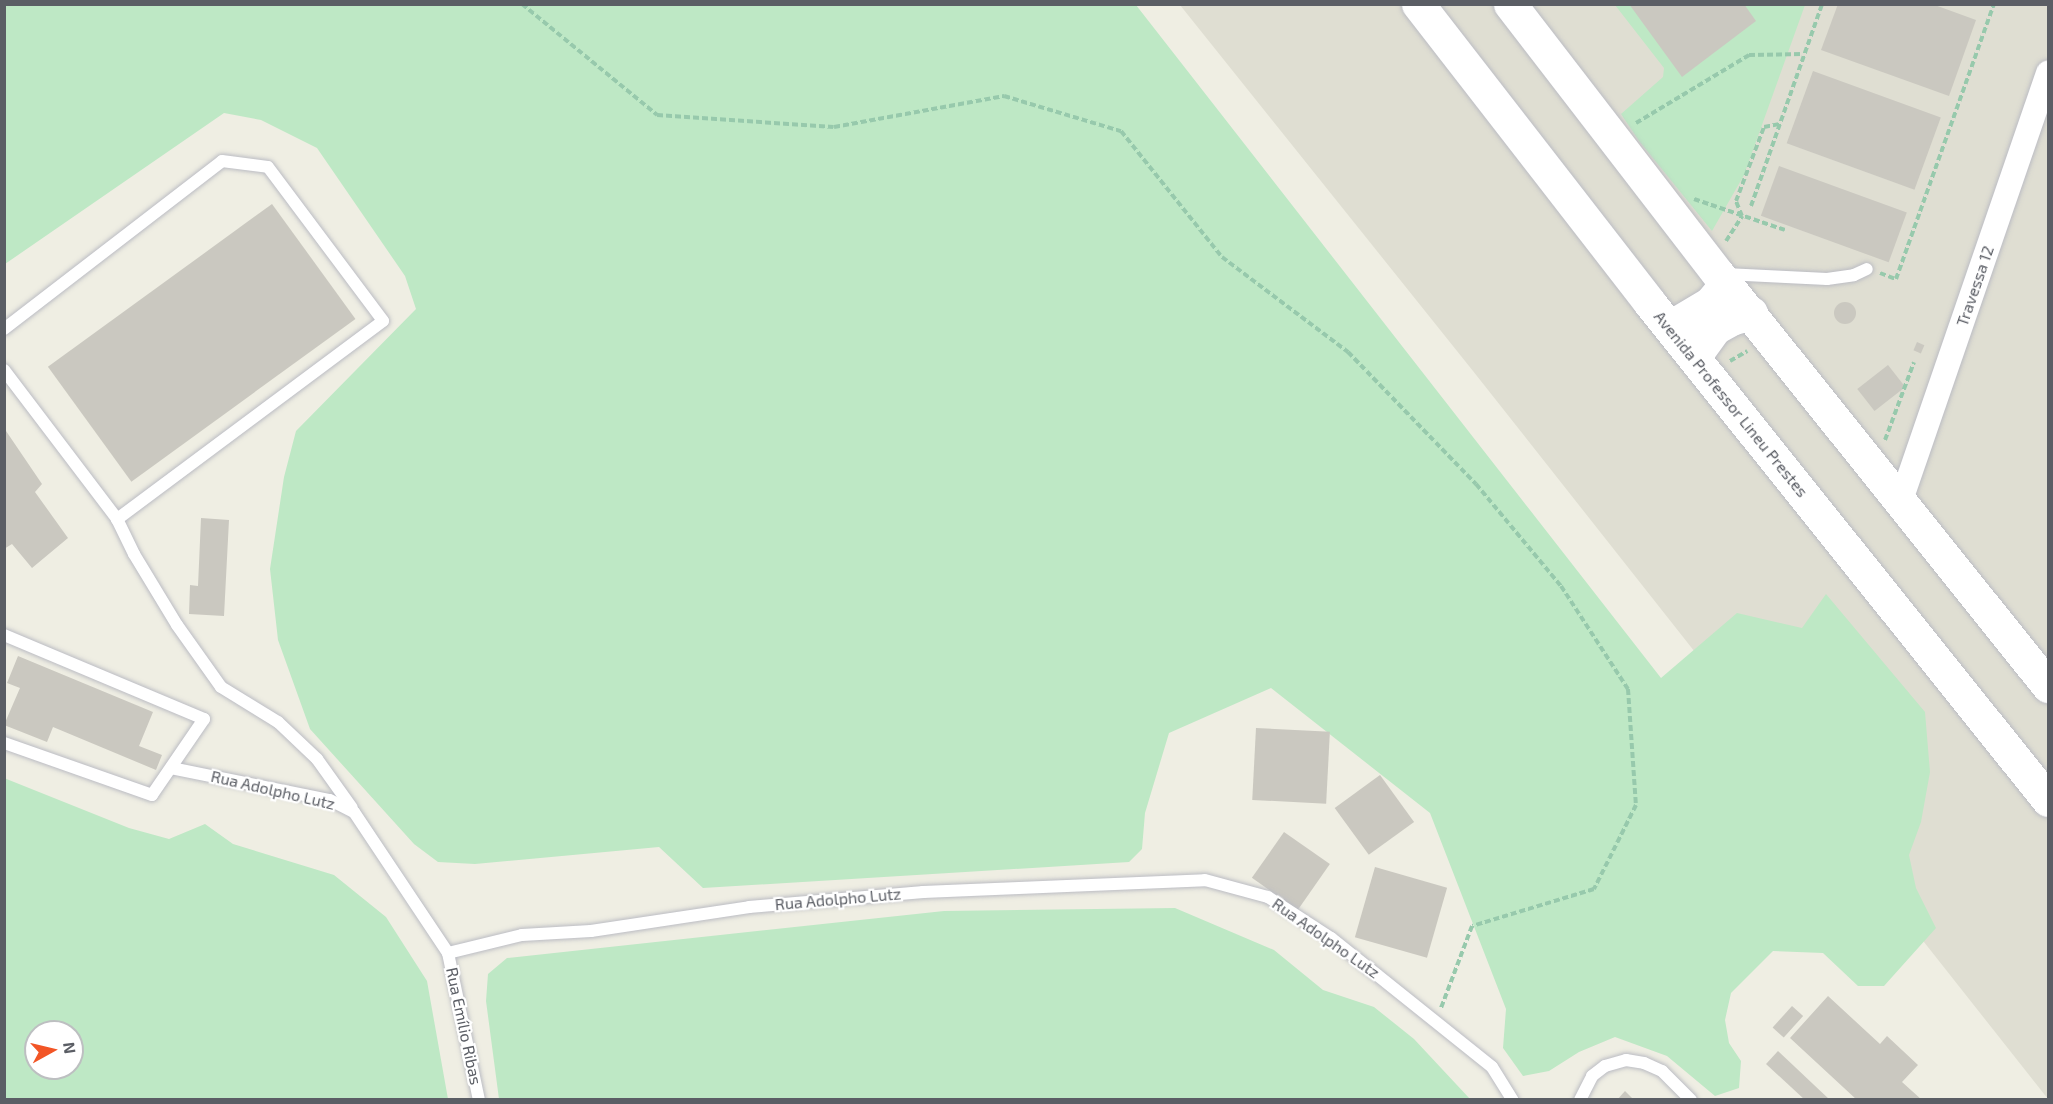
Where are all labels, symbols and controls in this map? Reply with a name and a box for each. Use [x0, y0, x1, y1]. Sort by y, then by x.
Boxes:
street label: Travessa 12 [1952, 243, 1998, 329]
street label: Avenida Professor Lineu Prestes [1650, 307, 1812, 501]
street label: Rua Adolpho Lutz [209, 766, 337, 814]
street label: Rua Adolpho Lutz [774, 884, 902, 914]
street label: Rua Adolpho Lutz [1268, 894, 1384, 982]
street label: Rua Emílio Ribas [442, 966, 486, 1086]
north arrow [24, 1020, 84, 1080]
text: N [60, 1041, 81, 1055]

